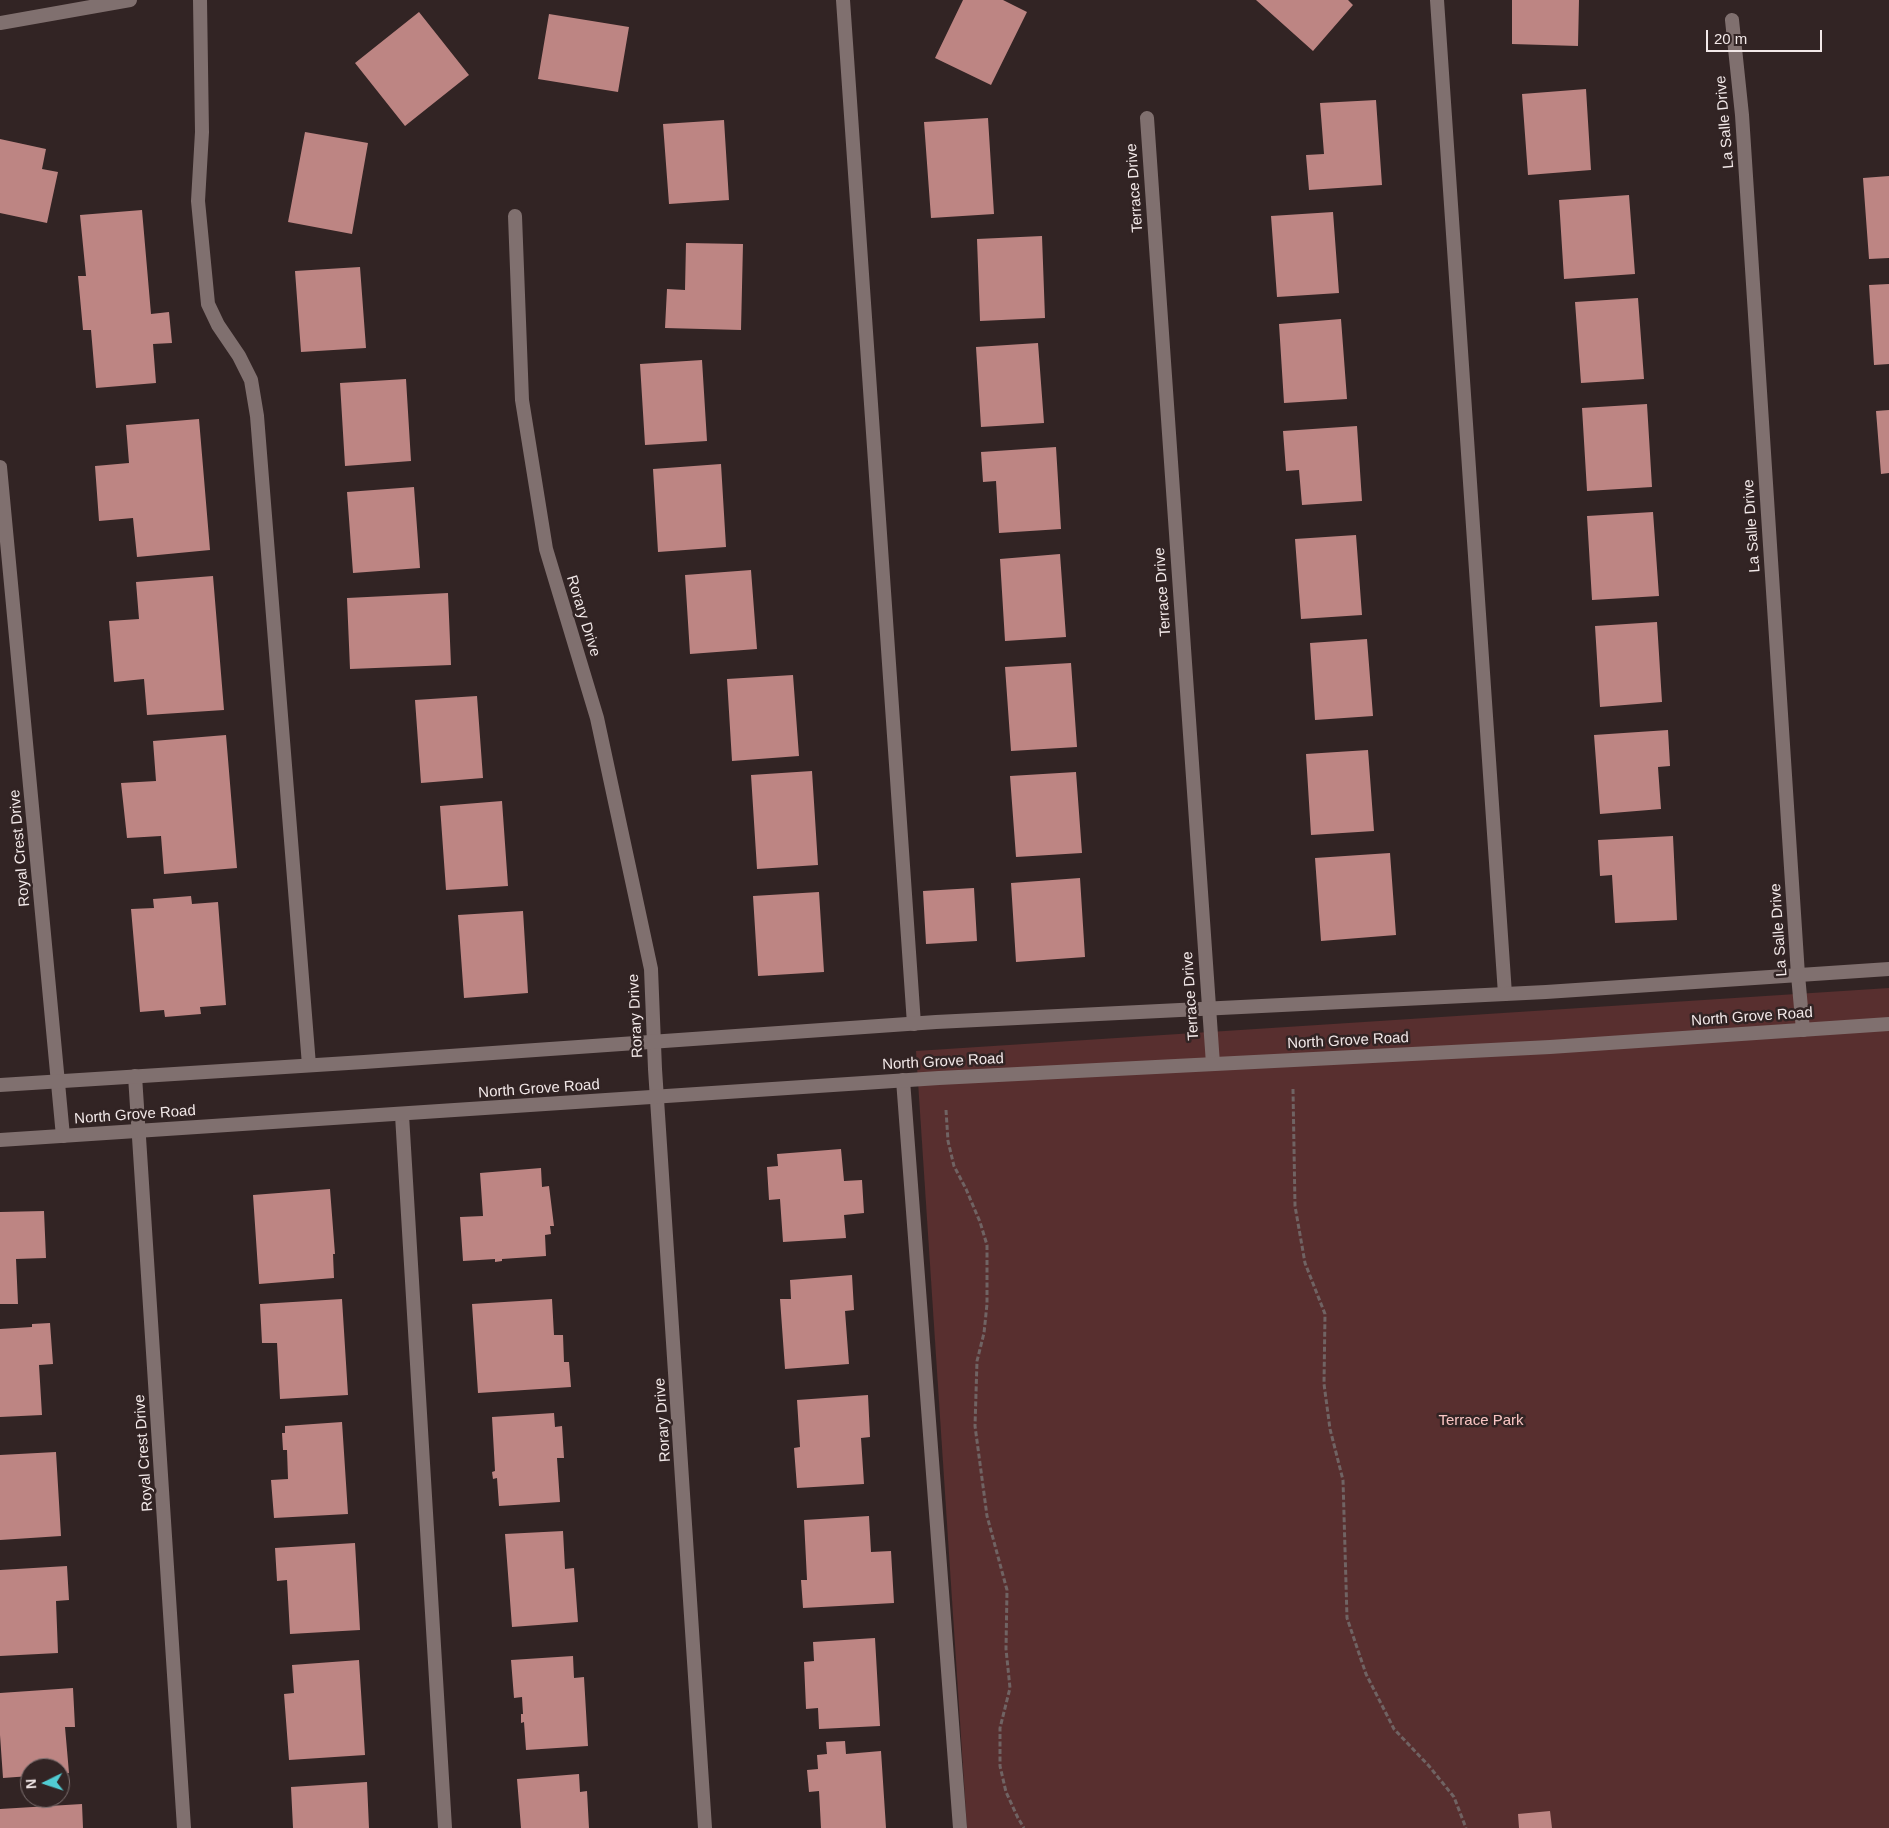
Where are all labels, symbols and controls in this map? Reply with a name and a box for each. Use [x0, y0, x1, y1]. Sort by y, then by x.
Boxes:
scale bar [1709, 20, 1825, 52]
text: 20 m [1714, 30, 1747, 47]
street label: La Salle Drive [1712, 75, 1738, 169]
street label: Terrace Drive [1123, 143, 1147, 233]
street label: La Salle Drive [1740, 479, 1764, 573]
street label: Terrace Drive [1151, 547, 1175, 637]
street label: Rorary Drive [562, 573, 604, 659]
street label: Royal Crest Drive [6, 789, 34, 907]
street label: La Salle Drive [1767, 883, 1791, 977]
street label: Terrace Drive [1179, 951, 1203, 1041]
street label: Rorary Drive [625, 973, 647, 1059]
street label: North Grove Road [1691, 1004, 1813, 1030]
street label: North Grove Road [1287, 1029, 1409, 1053]
street label: North Grove Road [882, 1050, 1004, 1074]
street label: North Grove Road [478, 1076, 600, 1102]
street label: North Grove Road [74, 1102, 196, 1128]
street label: Rorary Drive [651, 1377, 675, 1463]
street label: Royal Crest Drive [131, 1394, 157, 1512]
park label: Terrace Park [1438, 1412, 1524, 1430]
north arrow [20, 1758, 70, 1808]
text: N [23, 1778, 39, 1790]

